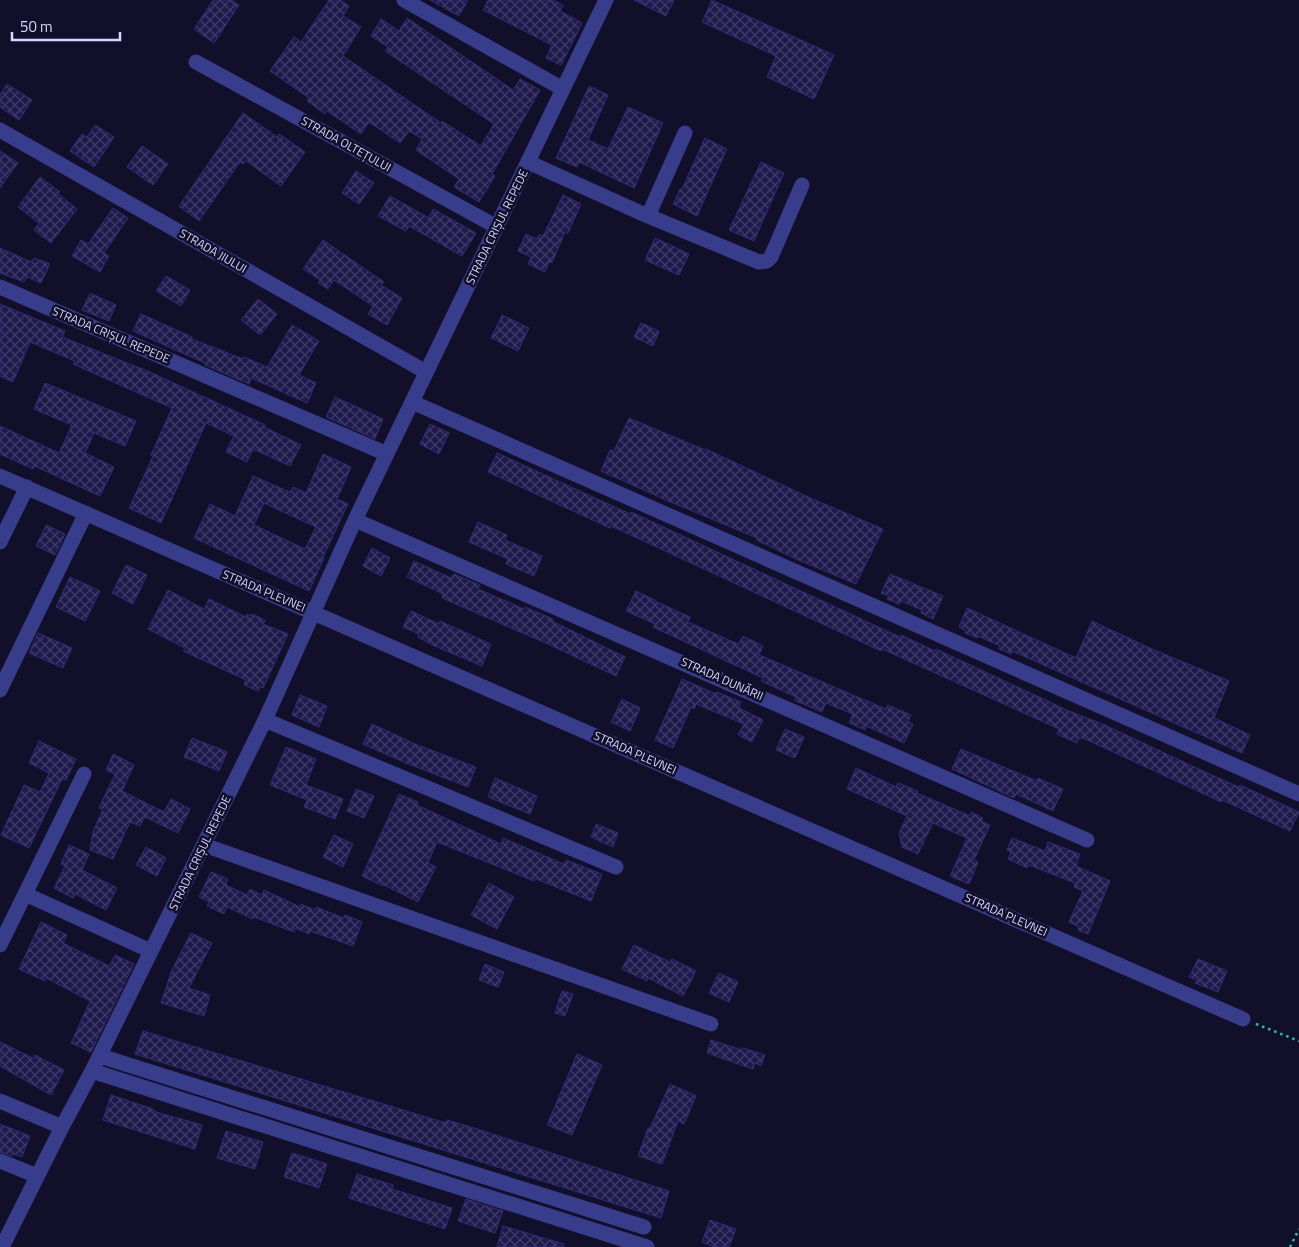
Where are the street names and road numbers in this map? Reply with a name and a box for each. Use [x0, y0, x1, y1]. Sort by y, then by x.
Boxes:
street label: STRADA OLTEȚULUI [298, 111, 395, 176]
street label: STRADA CRIȘUL REPEDE [460, 166, 533, 288]
street label: STRADA JIULUI [176, 224, 251, 278]
street label: STRADA CRIȘUL REPEDE [49, 301, 173, 368]
street label: STRADA PLEVNEI [220, 564, 309, 617]
street label: STRADA DUNĂRII [678, 652, 767, 705]
street label: STRADA PLEVNEI [591, 726, 680, 779]
street label: STRADA CRIȘUL REPEDE [163, 792, 236, 914]
street label: STRADA PLEVNEI [962, 888, 1051, 941]

